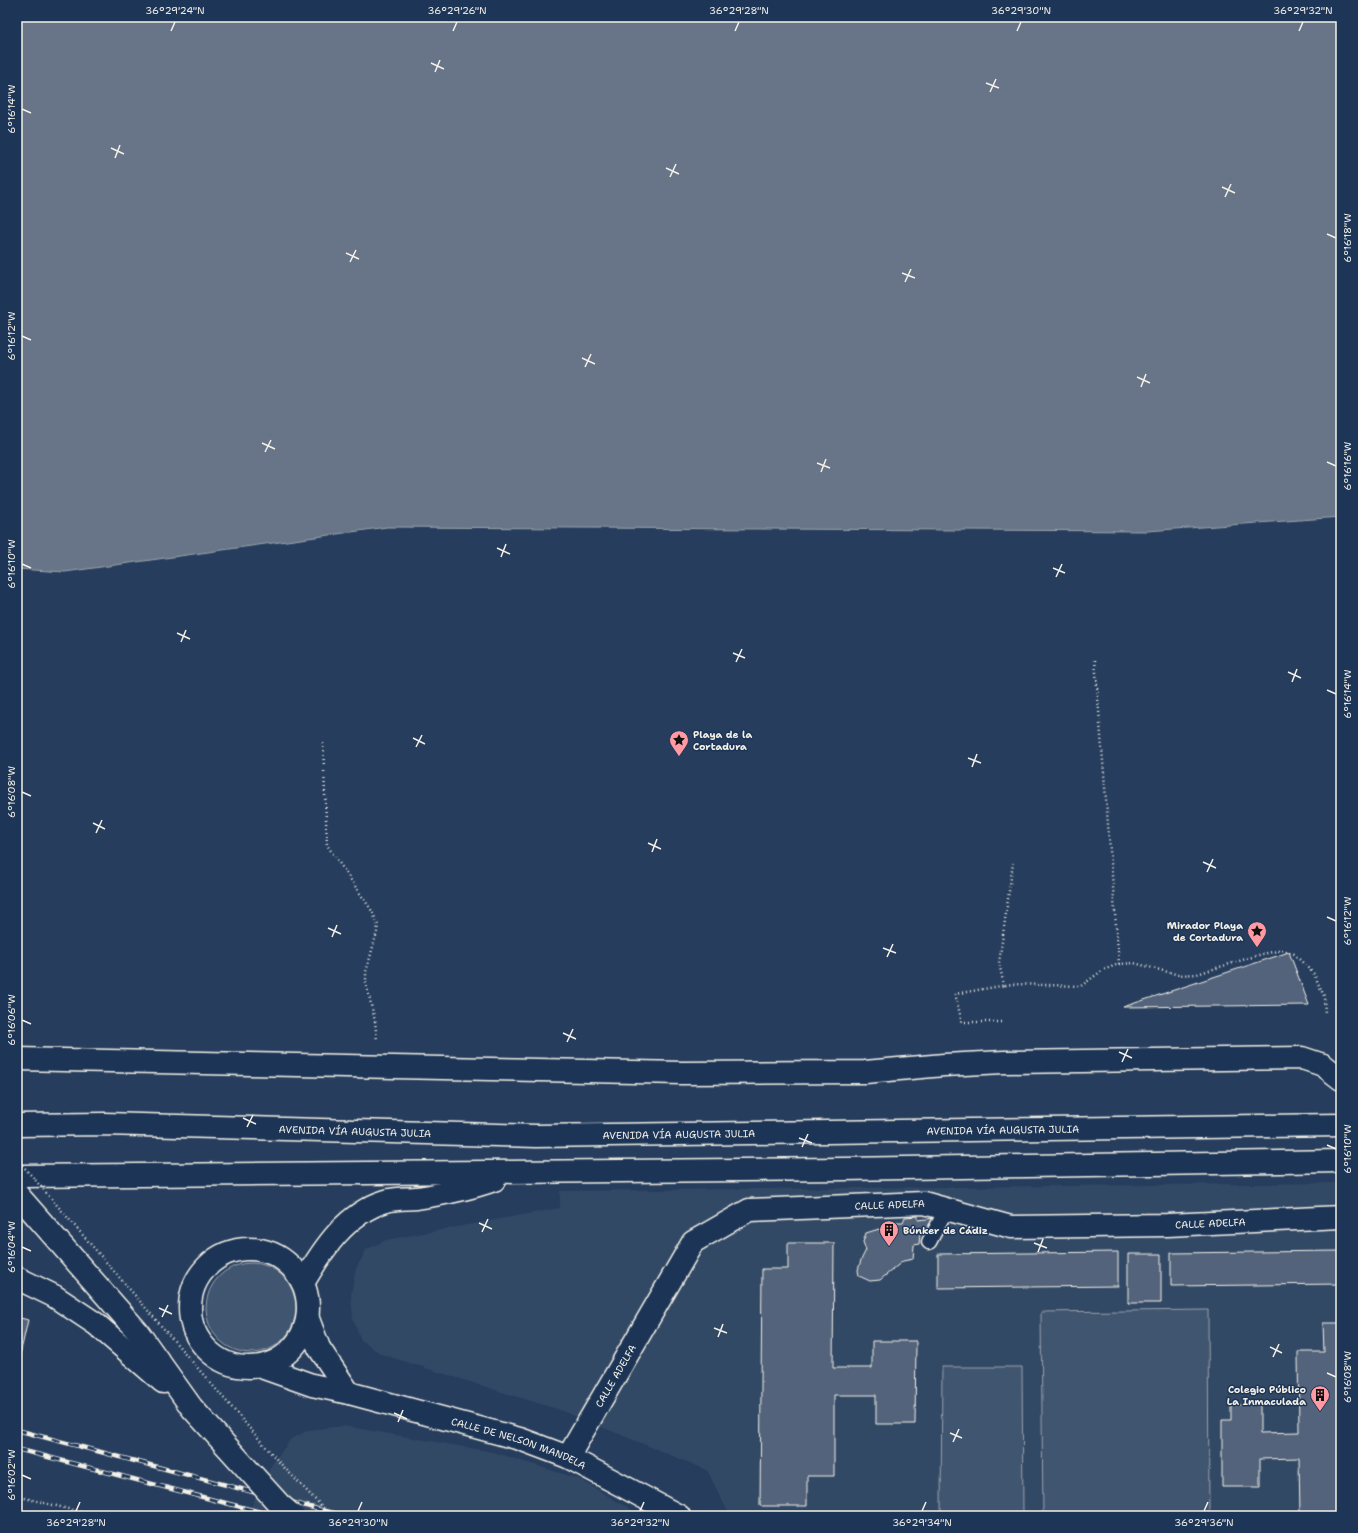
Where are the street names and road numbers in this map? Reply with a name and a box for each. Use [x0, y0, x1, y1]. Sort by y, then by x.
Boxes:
street label: AVENIDA VÍA AUGUSTA JULIA [278, 1122, 431, 1140]
street label: AVENIDA VÍA AUGUSTA JULIA [926, 1122, 1079, 1137]
street label: AVENIDA VÍA AUGUSTA JULIA [602, 1127, 755, 1142]
street label: CALLE ADELFA [854, 1196, 925, 1212]
street label: CALLE ADELFA [1175, 1215, 1246, 1231]
street label: CALLE ADELFA [592, 1342, 639, 1409]
street label: CALLE DE NELSON MANDELA [450, 1414, 588, 1472]

